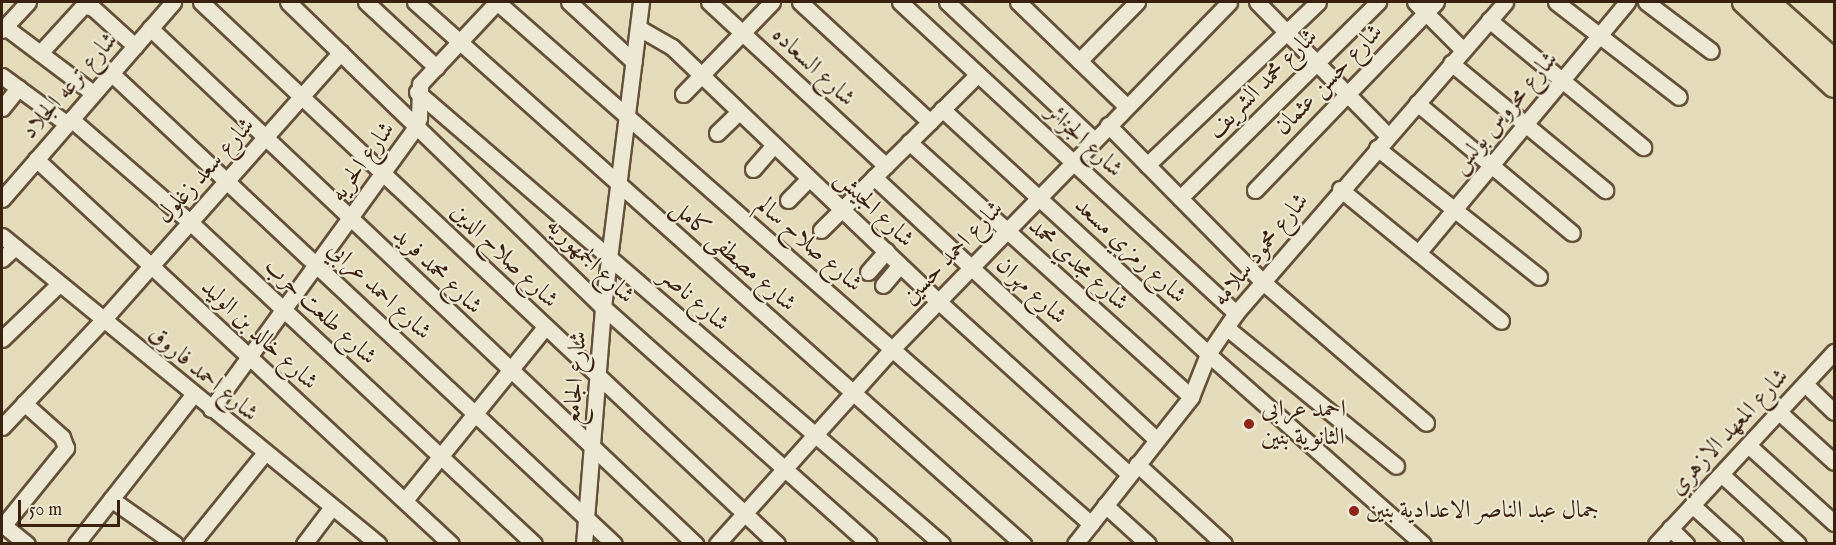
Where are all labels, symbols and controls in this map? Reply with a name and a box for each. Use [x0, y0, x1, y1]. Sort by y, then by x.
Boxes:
street label: شارع حسن عثمان [1269, 18, 1389, 142]
street label: شارع السعاده [765, 21, 861, 113]
street label: شارع محمد الشريف [1202, 23, 1324, 145]
street label: شارع ترعه الجلاد [16, 26, 124, 146]
street label: شارع محروس بولس [1445, 46, 1565, 180]
street label: شارع الجزائر [1040, 98, 1128, 184]
street label: شارع سعد زغلول [151, 112, 261, 230]
street label: شارع الحريه [324, 116, 402, 208]
street label: شارع الجيش [828, 164, 920, 254]
street label: شارع محمود سلامه [1207, 188, 1315, 312]
street label: شارع صلاح سالم [750, 191, 868, 299]
street label: شارع رمزي مسعد [1068, 192, 1192, 310]
street label: شارع مصطفى كامل [664, 194, 802, 318]
street label: شارع احمد حسين [896, 195, 1010, 311]
street label: شارع صلاح الدين [444, 197, 564, 315]
street label: شارع الجمهوريه [540, 212, 640, 310]
street label: شارع مجدي محمد [1022, 212, 1134, 318]
street label: شارع محمد فريد [386, 221, 488, 321]
street label: شارع احمد عرابي [321, 236, 437, 346]
street label: شارع مهران [989, 251, 1073, 331]
street label: شارع طلعت حرب [258, 252, 382, 372]
street label: شارع ناصر [653, 262, 735, 338]
street label: شارع خالد بن الوليد [195, 273, 323, 397]
street label: شارع احمد فاروق [142, 320, 264, 428]
street label: شارع الجامع [558, 330, 594, 426]
street label: شارع المعهد الازهري [1663, 363, 1795, 501]
place label: احمد عرابى الثانوية بنين [1261, 396, 1346, 452]
marker: احمد عرابى الثانوية بنين [1242, 417, 1256, 431]
scale bar [21, 488, 123, 526]
place label: جمال عبد الناصر الاعدادية بنين [1366, 497, 1599, 525]
text: 50 m [29, 499, 62, 522]
marker: جمال عبد الناصر الاعدادية بنين [1347, 504, 1361, 518]

